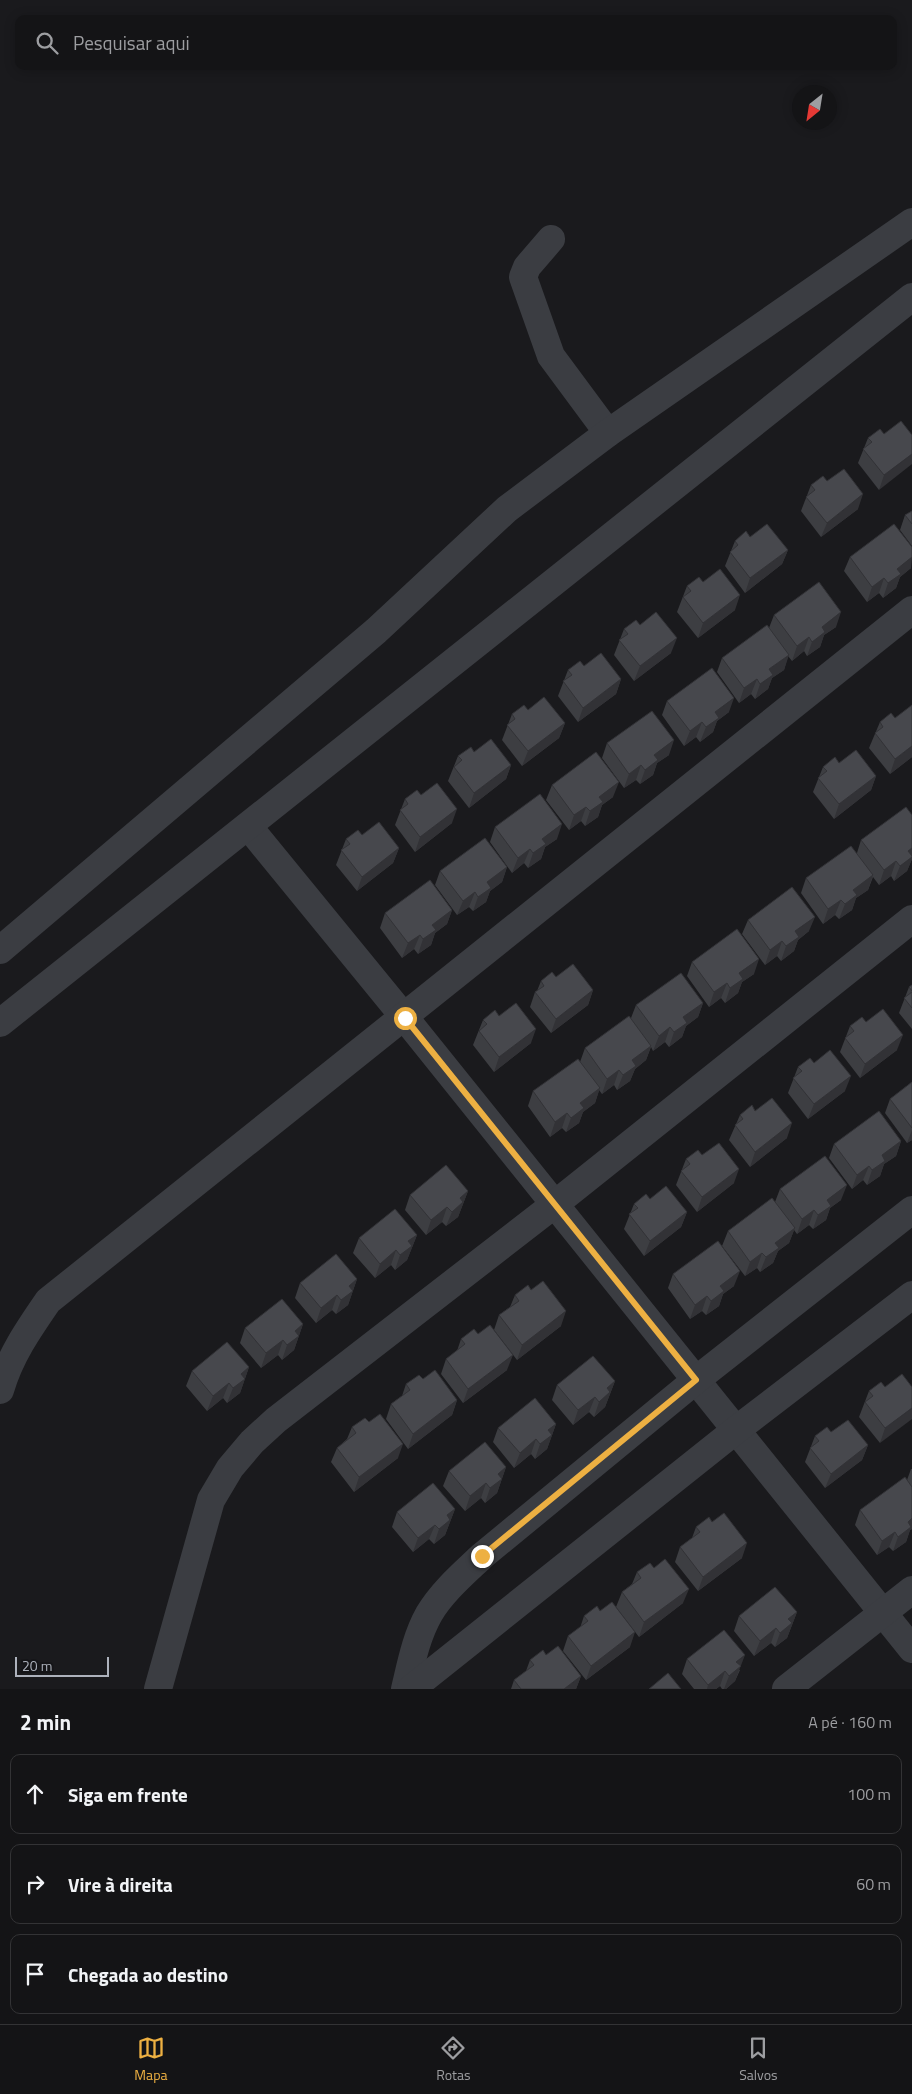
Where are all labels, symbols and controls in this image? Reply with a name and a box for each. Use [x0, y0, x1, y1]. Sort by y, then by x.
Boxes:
search box [15, 15, 897, 70]
text: Pesquisar aqui [73, 28, 190, 57]
icon: search [33, 29, 61, 57]
north arrow [792, 85, 837, 130]
route start [394, 1007, 417, 1030]
route end [471, 1545, 494, 1568]
scale bar [15, 1654, 109, 1677]
text: 20 m [22, 1655, 52, 1676]
text: 2 min [20, 1706, 71, 1738]
text: A pé · 160 m [808, 1710, 892, 1734]
icon: ahead [21, 1780, 49, 1808]
text: Siga em frente [68, 1780, 188, 1809]
text: 100 m [847, 1782, 891, 1806]
icon: right [21, 1870, 49, 1898]
text: Vire à direita [68, 1870, 173, 1899]
text: 60 m [856, 1872, 891, 1896]
icon: arrive [21, 1960, 49, 1988]
text: Chegada ao destino [68, 1960, 228, 1989]
tab: Mapa [134, 2034, 168, 2085]
tab: Rotas [436, 2034, 471, 2085]
tab: Salvos [739, 2034, 778, 2085]

